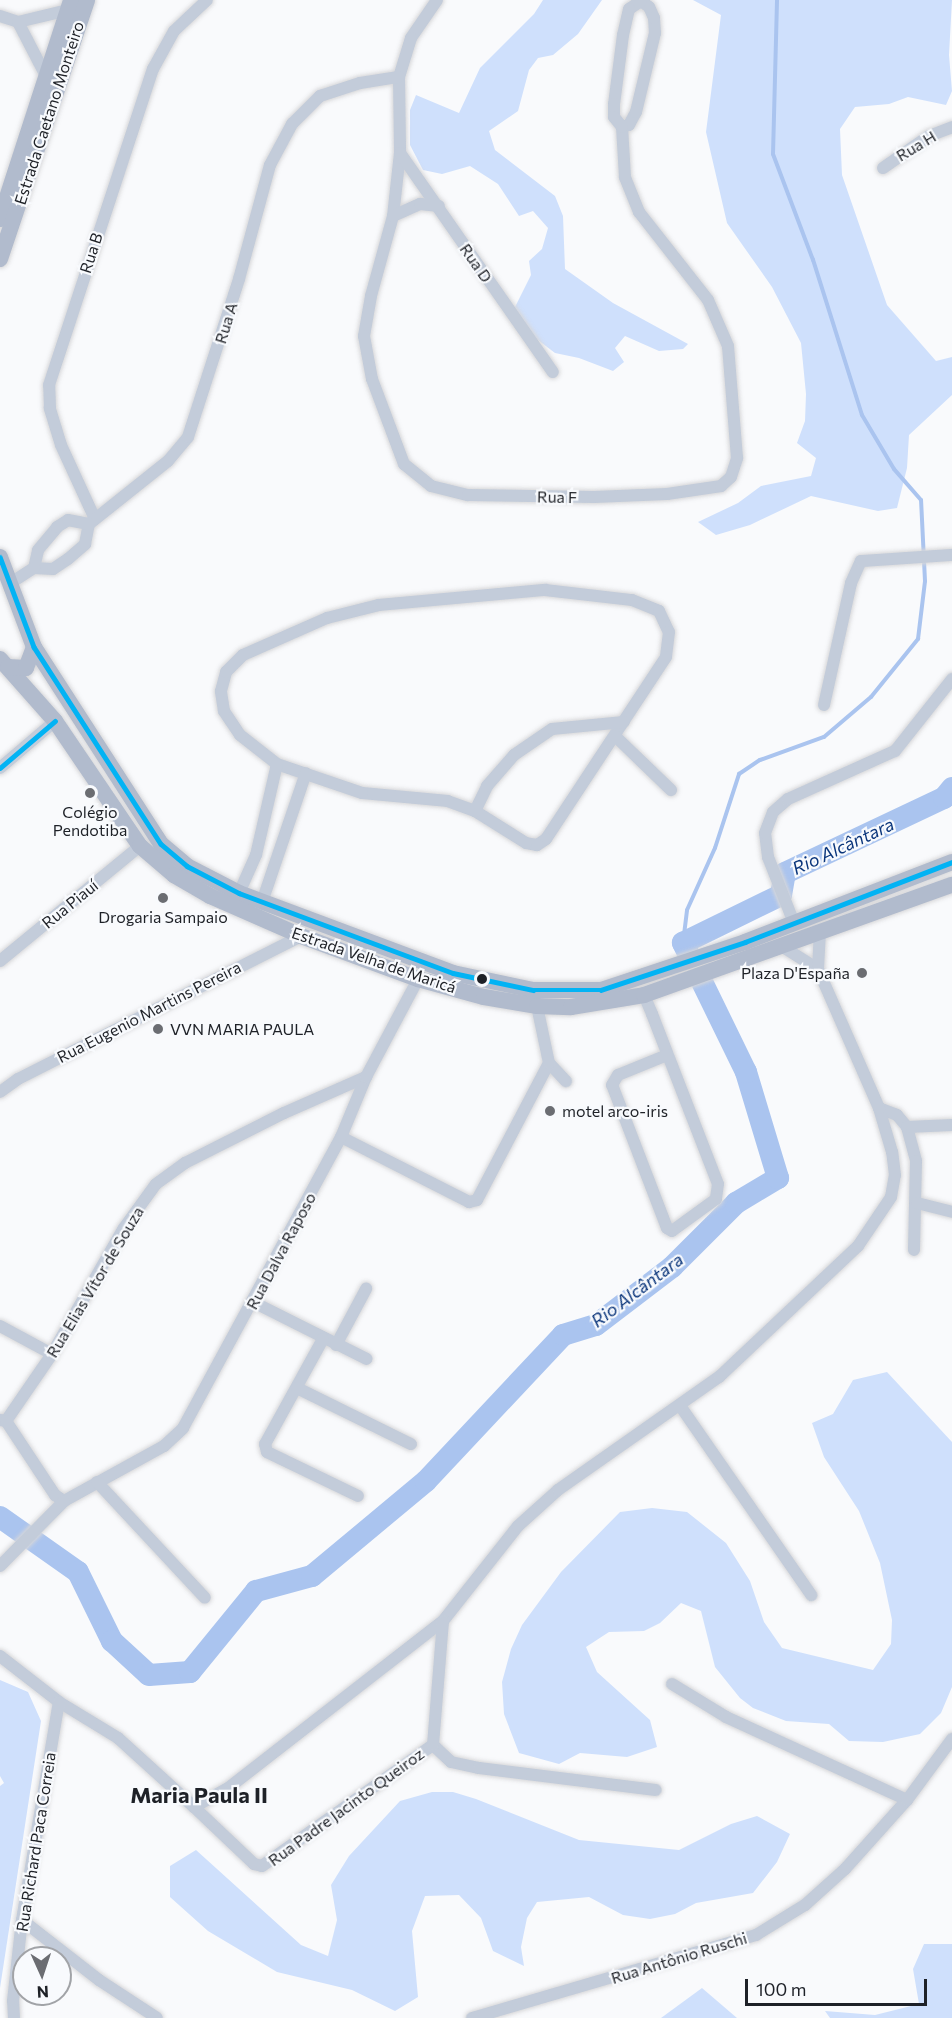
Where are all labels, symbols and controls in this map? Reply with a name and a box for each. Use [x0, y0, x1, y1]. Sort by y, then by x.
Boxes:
street label: Estrada Caetano Monteiro [10, 19, 88, 207]
street label: Rua H [893, 127, 939, 165]
street label: Rua B [75, 230, 107, 276]
street label: Rua D [456, 240, 496, 286]
street label: Rua A [211, 300, 241, 346]
street label: Rua F [537, 487, 577, 507]
marker: Colégio Pendotiba [83, 786, 97, 800]
place label: Colégio Pendotiba [53, 802, 127, 840]
water label: Rio Alcântara [789, 813, 897, 879]
street label: Rua Piauí [38, 876, 102, 932]
marker: Drogaria Sampaio [156, 891, 170, 905]
place label: Drogaria Sampaio [98, 907, 228, 927]
street label: Estrada Velha de Maricá [289, 923, 459, 997]
street label: Rua Eugenio Martins Pereira [54, 957, 244, 1067]
place label: Plaza D'España [741, 963, 850, 983]
marker: Plaza D'España [855, 966, 869, 980]
unlabelled marker [476, 973, 488, 985]
place label: VVN MARIA PAULA [170, 1019, 314, 1039]
marker: VVN MARIA PAULA [151, 1022, 165, 1036]
place label: motel arco-iris [562, 1101, 668, 1121]
marker: motel arco-iris [543, 1104, 557, 1118]
street label: Rua Dalva Raposo [242, 1189, 320, 1313]
street label: Rua Elias Vítor de Souza [42, 1203, 148, 1361]
water label: Rio Alcântara [587, 1248, 687, 1332]
street label: Rua Padre Jacinto Queiroz [264, 1744, 428, 1870]
street label: Rua Richard Paca Correia [12, 1751, 60, 1933]
district label: Maria Paula II [130, 1782, 268, 1808]
street label: Rua Antônio Ruschi [609, 1928, 749, 1988]
north arrow [12, 1946, 72, 2006]
scale bar [748, 1967, 930, 2005]
text: 100 m [756, 1978, 806, 2000]
text: N [36, 1983, 49, 2002]

